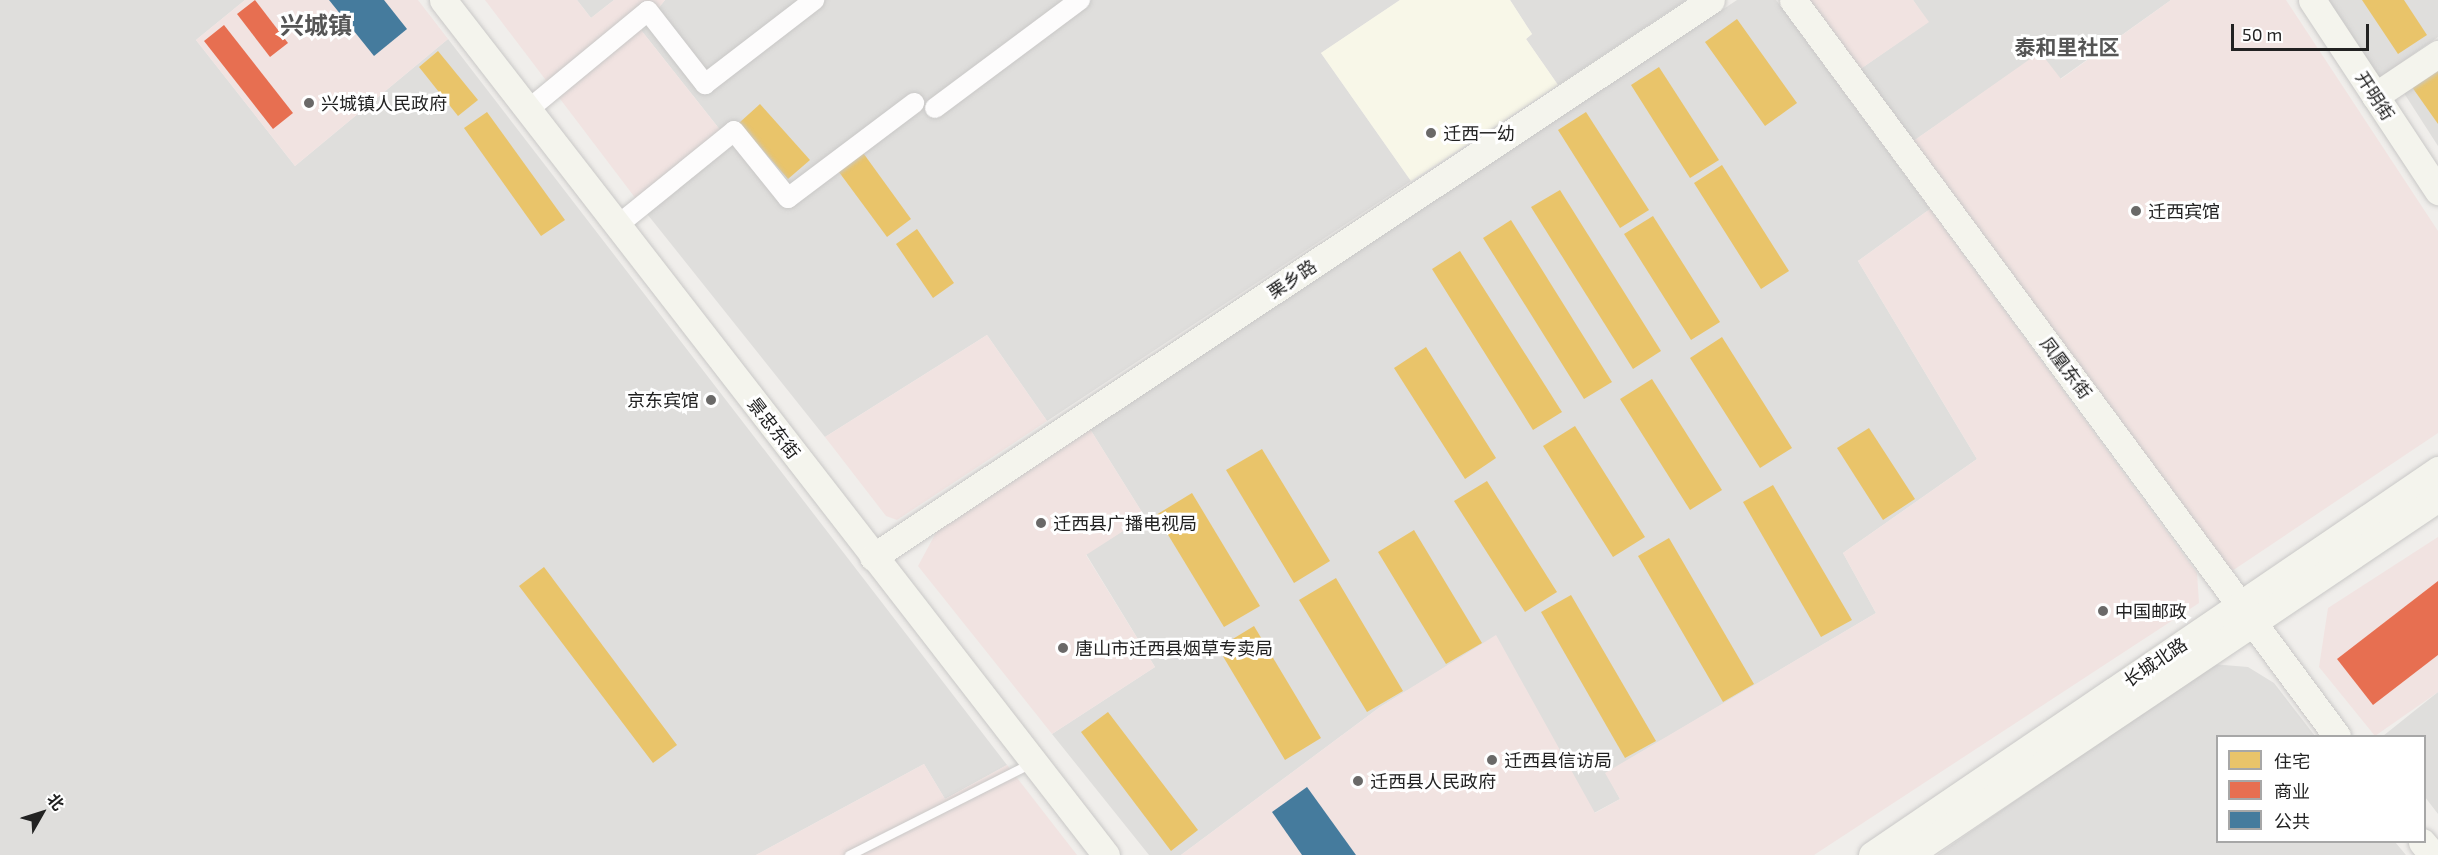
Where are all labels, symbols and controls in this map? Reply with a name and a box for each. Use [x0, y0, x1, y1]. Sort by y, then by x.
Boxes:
district label: 兴城镇 [280, 11, 352, 39]
scale bar [2234, 12, 2372, 50]
text: 50 m [2242, 23, 2282, 45]
district label: 泰和里社区 [2015, 34, 2119, 60]
street label: 开明街 [2351, 67, 2399, 125]
place label: 兴城镇人民政府 [321, 92, 447, 114]
marker: 兴城镇人民政府 [302, 96, 316, 110]
place label: 迁西一幼 [1443, 122, 1515, 144]
marker: 迁西一幼 [1424, 126, 1438, 140]
place label: 迁西宾馆 [2148, 200, 2220, 222]
marker: 迁西宾馆 [2129, 204, 2143, 218]
street label: 栗乡路 [1264, 255, 1320, 303]
street label: 凤凰东街 [2036, 333, 2096, 403]
place label: 京东宾馆 [627, 389, 699, 411]
marker: 京东宾馆 [704, 393, 718, 407]
street label: 景忠东街 [743, 393, 805, 463]
place label: 迁西县广播电视局 [1053, 512, 1197, 534]
marker: 迁西县广播电视局 [1034, 516, 1048, 530]
place label: 中国邮政 [2115, 600, 2187, 622]
marker: 中国邮政 [2096, 604, 2110, 618]
street label: 长城北路 [2119, 633, 2191, 691]
place label: 唐山市迁西县烟草专卖局 [1075, 637, 1273, 659]
marker: 唐山市迁西县烟草专卖局 [1056, 641, 1070, 655]
legend [2216, 735, 2426, 843]
place label: 迁西县信访局 [1504, 749, 1612, 771]
text: 住宅 [2274, 750, 2310, 772]
marker: 迁西县信访局 [1485, 753, 1499, 767]
place label: 迁西县人民政府 [1370, 770, 1496, 792]
marker: 迁西县人民政府 [1351, 774, 1365, 788]
text: 商业 [2274, 780, 2310, 802]
north arrow [12, 783, 72, 843]
text: 北 [44, 789, 69, 814]
text: 公共 [2274, 810, 2310, 832]

